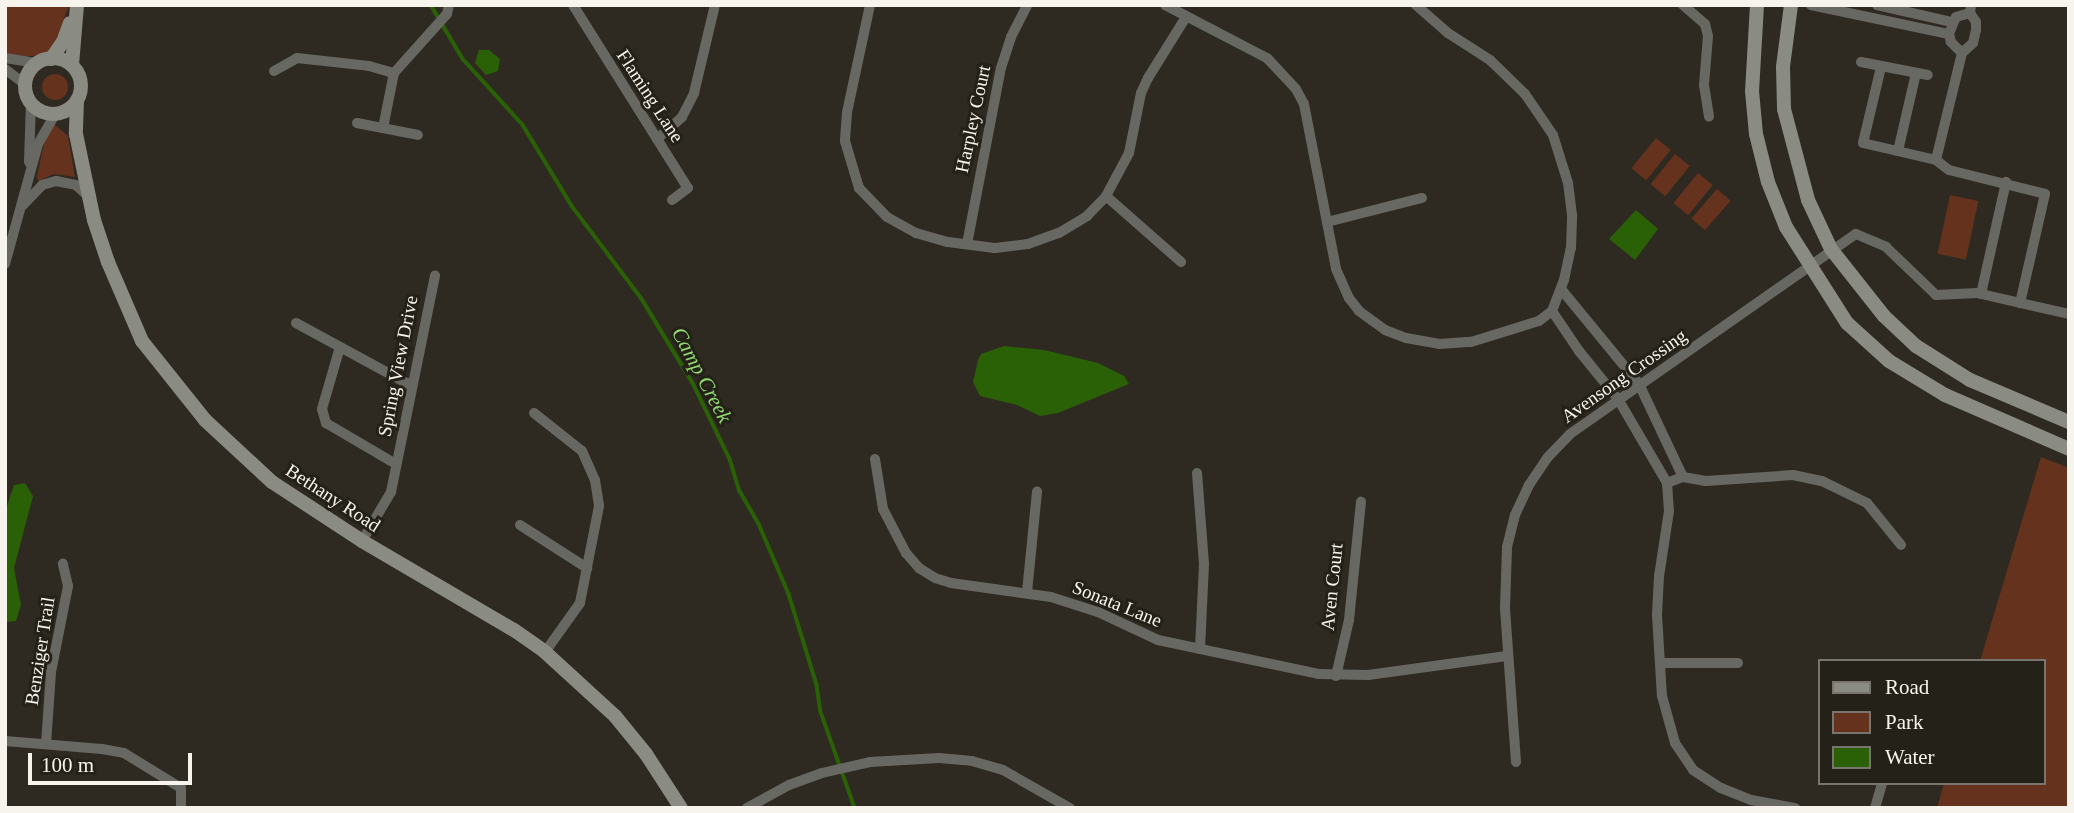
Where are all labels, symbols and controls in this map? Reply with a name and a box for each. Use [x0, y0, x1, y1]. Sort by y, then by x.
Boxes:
street label: Flaming Lane [612, 45, 688, 147]
street label: Harpley Court [950, 63, 996, 175]
street label: Spring View Drive [373, 293, 423, 439]
water label: Camp Creek [666, 323, 738, 427]
street label: Avensong Crossing [1557, 324, 1691, 428]
street label: Bethany Road [281, 459, 385, 537]
street label: Aven Court [1316, 542, 1348, 632]
street label: Sonata Lane [1069, 576, 1165, 632]
street label: Benziger Trail [20, 595, 60, 707]
legend [1818, 659, 2046, 785]
text: Road [1885, 675, 1929, 699]
text: Park [1885, 710, 1924, 734]
scale bar [32, 740, 196, 784]
text: Water [1885, 745, 1935, 769]
text: 100 m [41, 753, 94, 777]

